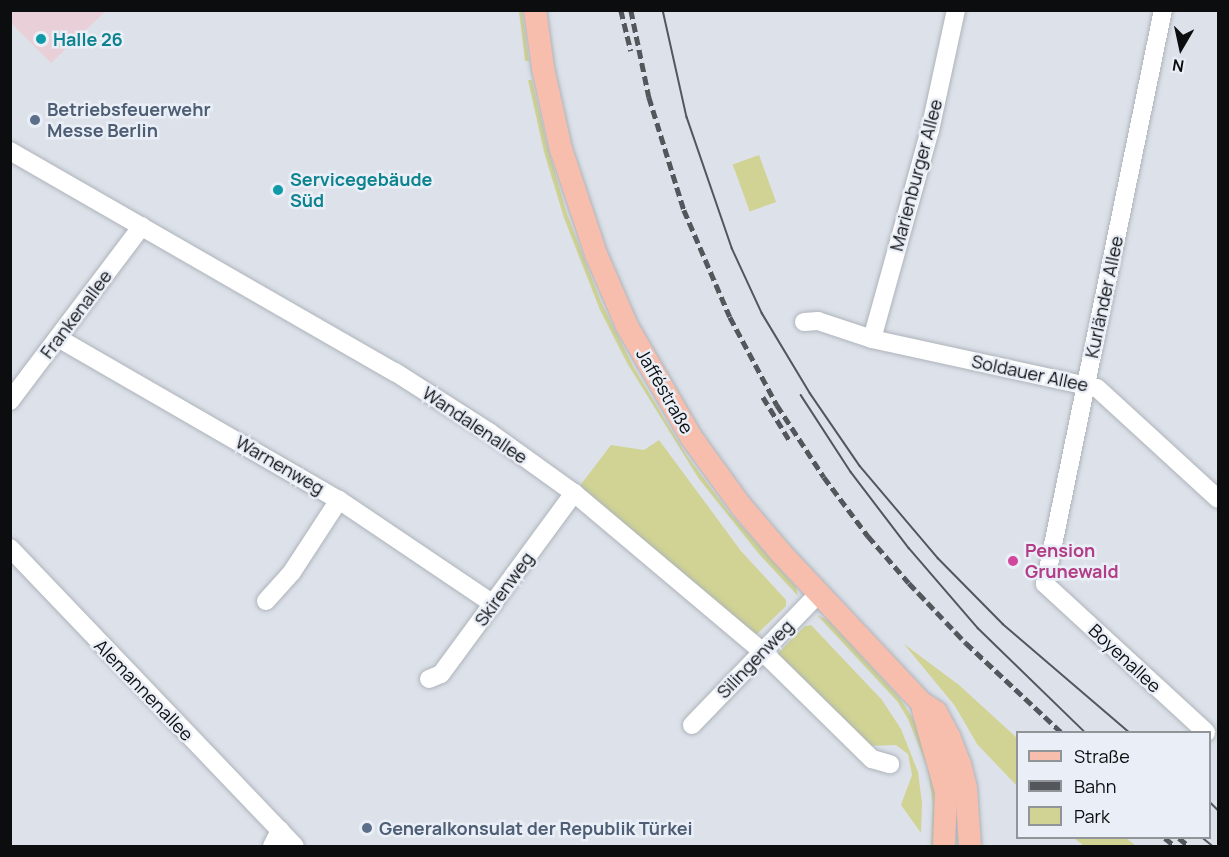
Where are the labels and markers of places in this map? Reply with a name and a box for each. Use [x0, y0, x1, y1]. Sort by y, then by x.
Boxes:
place label: Halle 26 [53, 28, 123, 50]
marker: Halle 26 [34, 32, 48, 46]
place label: Betriebsfeuerwehr Messe Berlin [47, 99, 211, 142]
marker: Betriebsfeuerwehr Messe Berlin [28, 113, 42, 127]
place label: Servicegebäude Süd [290, 169, 432, 212]
marker: Servicegebäude Süd [271, 183, 285, 197]
place label: Pension Grunewald [1025, 540, 1119, 582]
marker: Pension Grunewald [1006, 554, 1020, 568]
place label: Generalkonsulat der Republik Türkei [379, 817, 693, 839]
marker: Generalkonsulat der Republik Türkei [360, 821, 374, 835]

